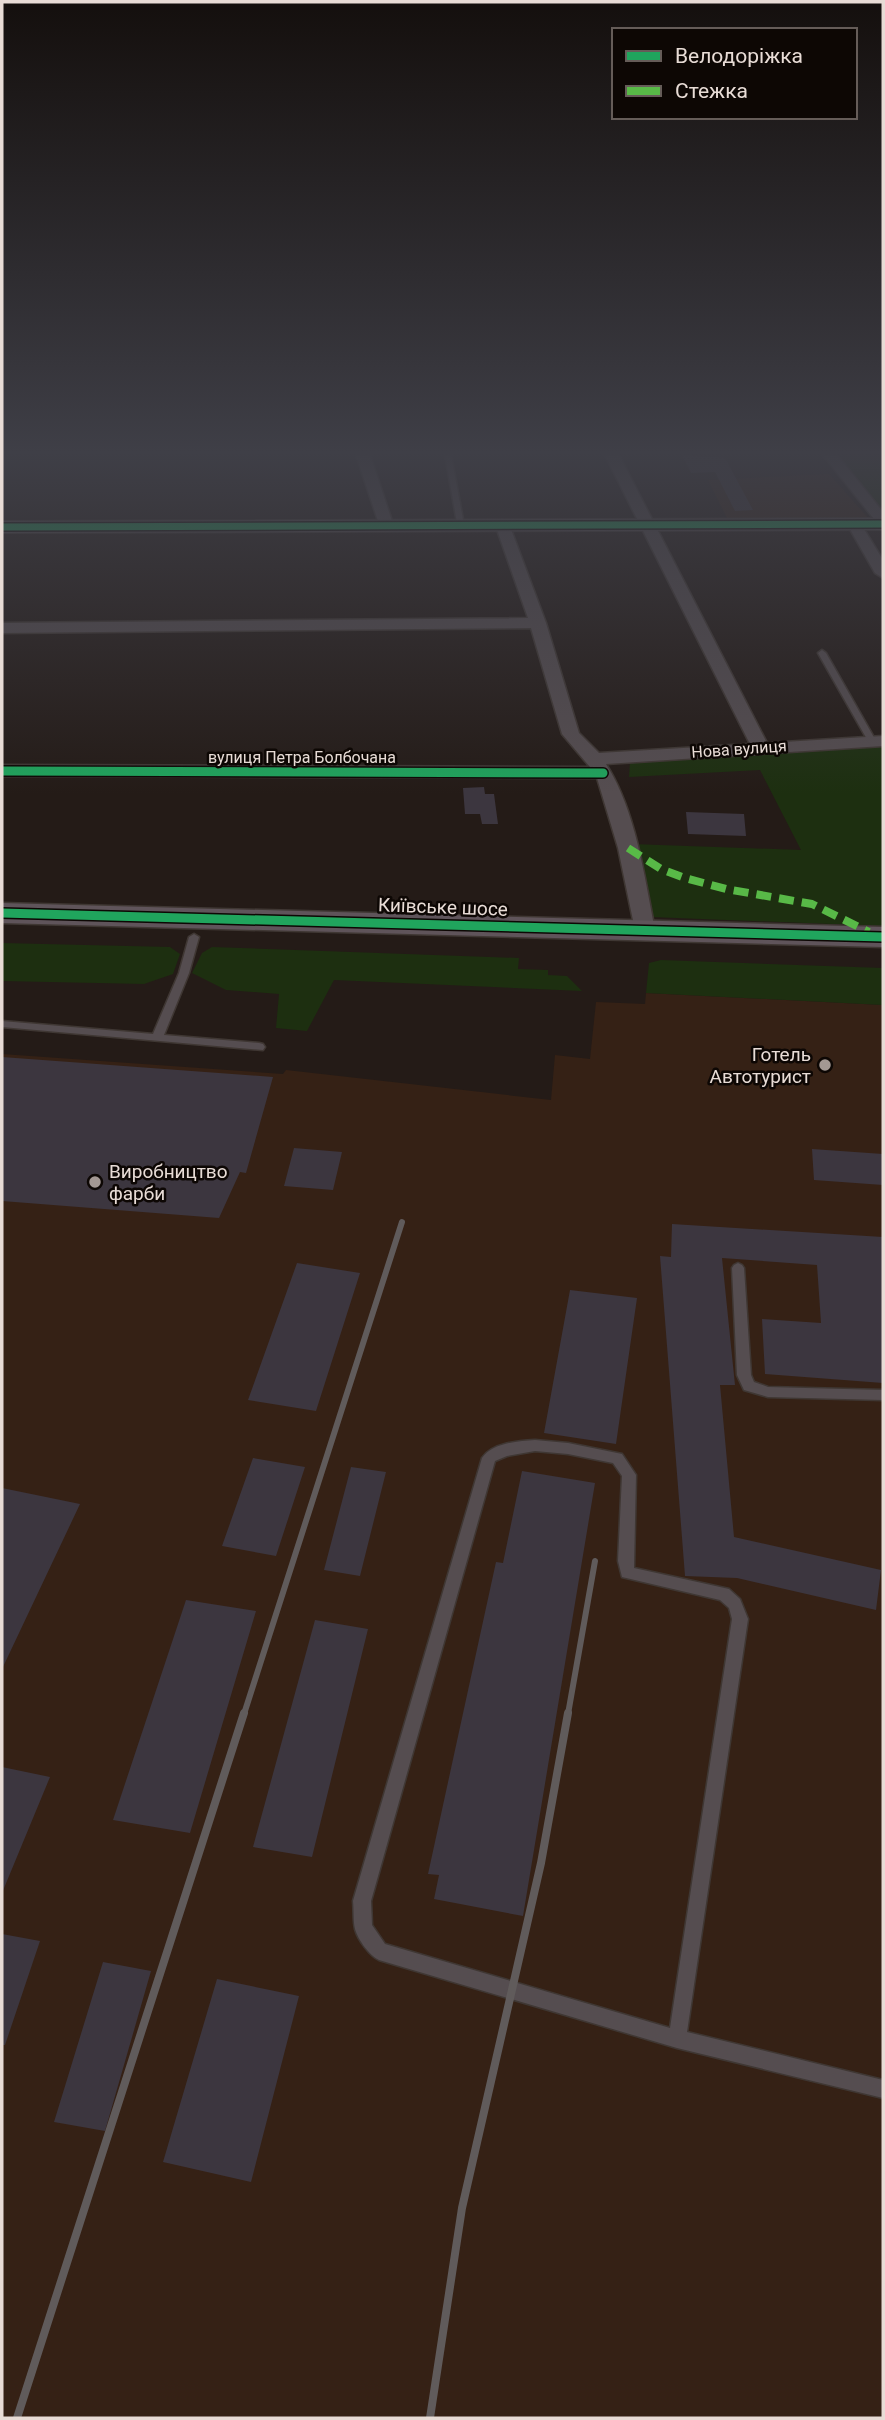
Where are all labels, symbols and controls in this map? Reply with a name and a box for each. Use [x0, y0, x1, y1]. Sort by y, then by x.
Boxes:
legend [612, 28, 857, 119]
text: Велодоріжка [675, 44, 803, 68]
text: Стежка [675, 79, 748, 103]
street label: Нова вулиця [691, 736, 787, 762]
street label: вулиця Петра Болбочана [208, 748, 396, 767]
street label: Київське шосе [378, 893, 508, 921]
place label: Готель Автотурист [710, 1043, 811, 1088]
marker: Готель Автотурист [817, 1057, 833, 1073]
place label: Виробництво фарби [109, 1160, 228, 1205]
marker: Виробництво фарби [87, 1174, 103, 1190]

